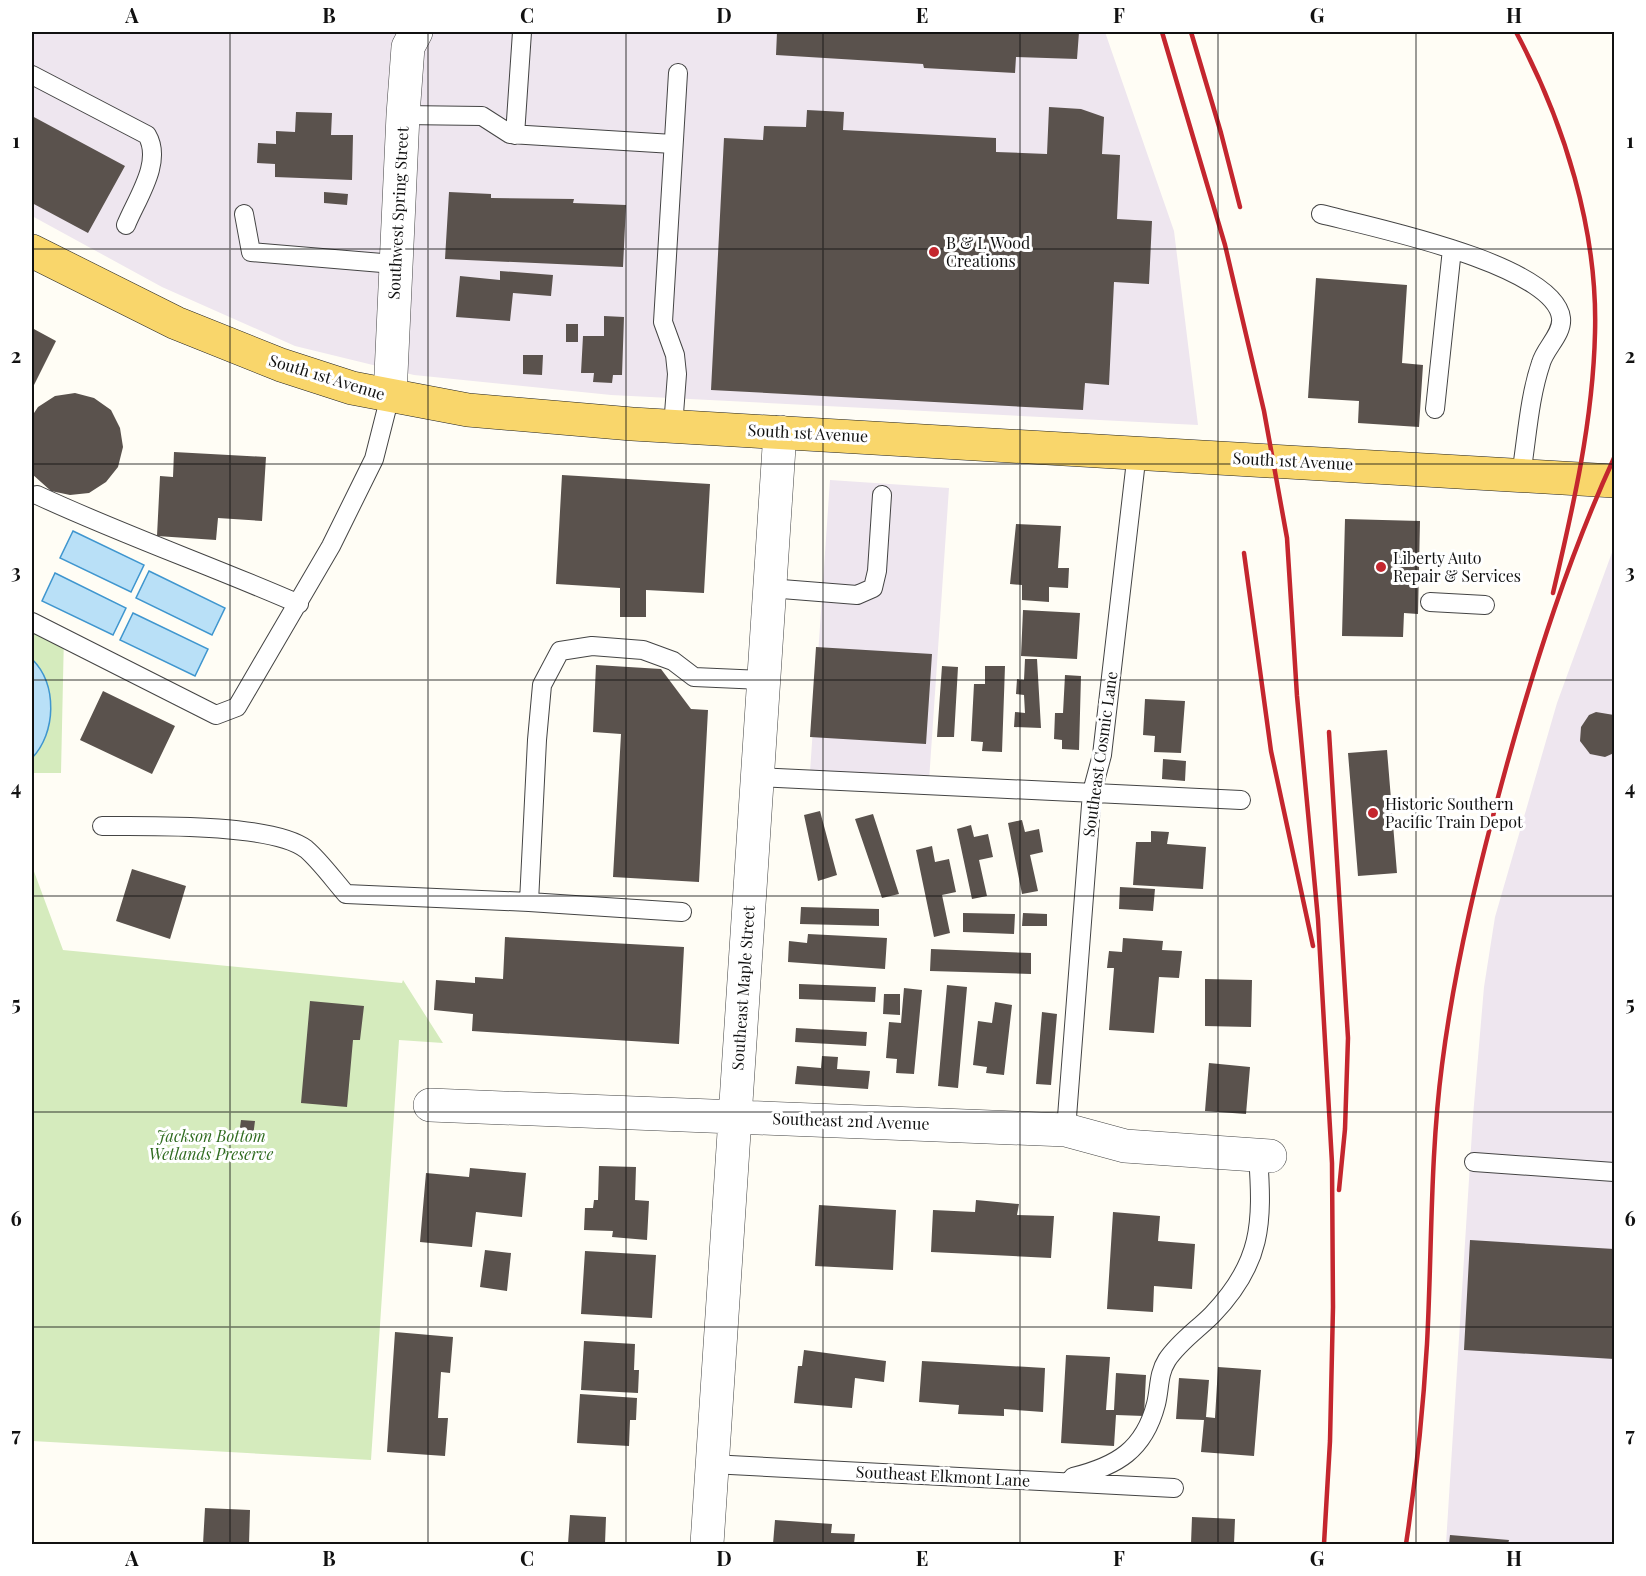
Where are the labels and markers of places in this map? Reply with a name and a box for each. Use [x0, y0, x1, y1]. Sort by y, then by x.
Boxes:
place label: B & L Wood Creations [946, 232, 1030, 271]
marker: B & L Wood Creations [927, 245, 941, 259]
place label: Liberty Auto Repair & Services [1393, 547, 1521, 586]
marker: Liberty Auto Repair & Services [1374, 560, 1388, 574]
place label: Historic Southern Pacific Train Depot [1385, 793, 1523, 832]
marker: Historic Southern Pacific Train Depot [1366, 806, 1380, 820]

